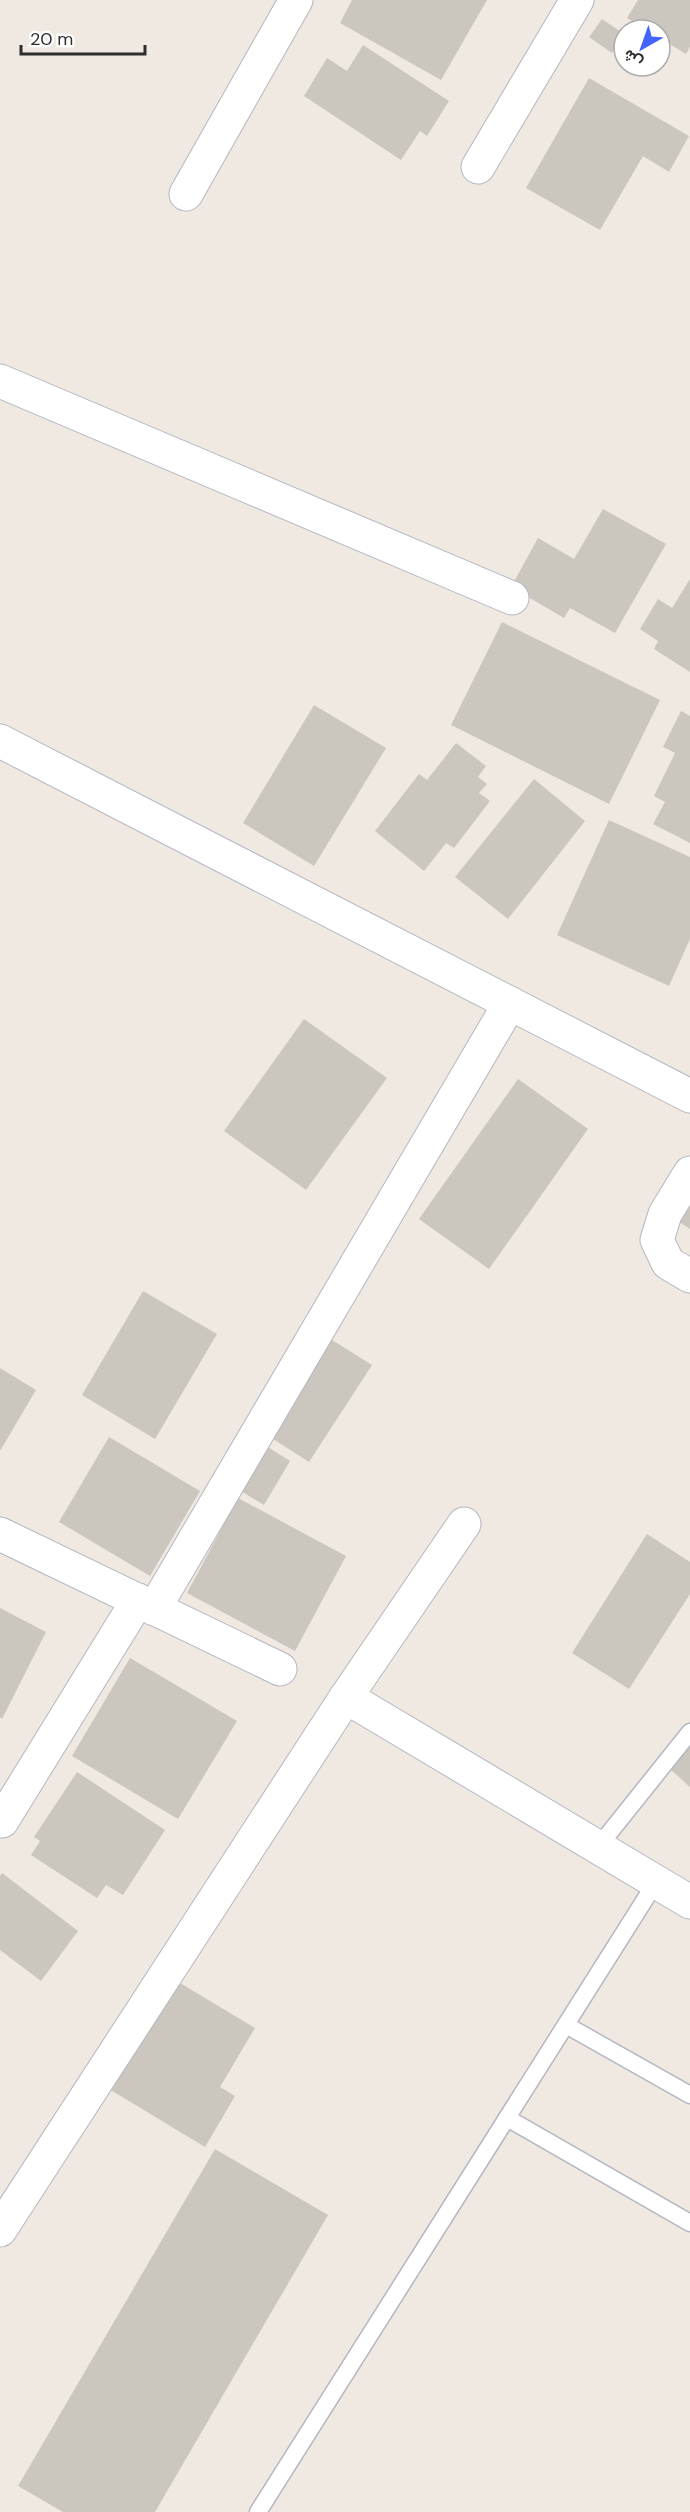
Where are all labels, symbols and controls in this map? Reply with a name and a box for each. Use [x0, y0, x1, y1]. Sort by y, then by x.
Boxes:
scale bar [21, 18, 146, 56]
north arrow [612, 18, 672, 78]
text: 20 m [30, 27, 73, 51]
text: ش [619, 45, 647, 73]

